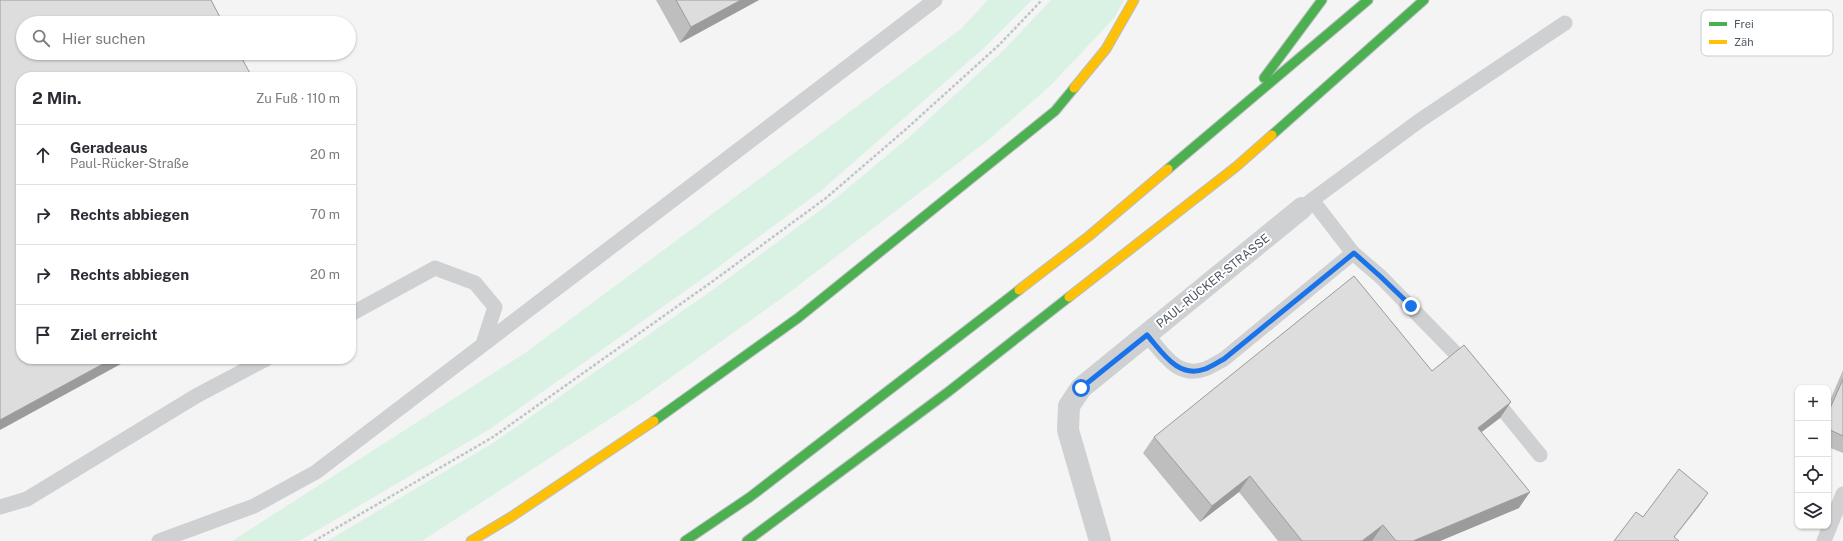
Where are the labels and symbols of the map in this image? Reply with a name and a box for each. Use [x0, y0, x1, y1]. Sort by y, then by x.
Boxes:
legend [1701, 10, 1833, 56]
text: Frei [1734, 18, 1754, 30]
text: Zäh [1734, 36, 1754, 48]
street label: PAUL-RÜCKER-STRASSE [1154, 231, 1272, 331]
route end [1402, 297, 1420, 315]
route start [1072, 379, 1090, 397]

